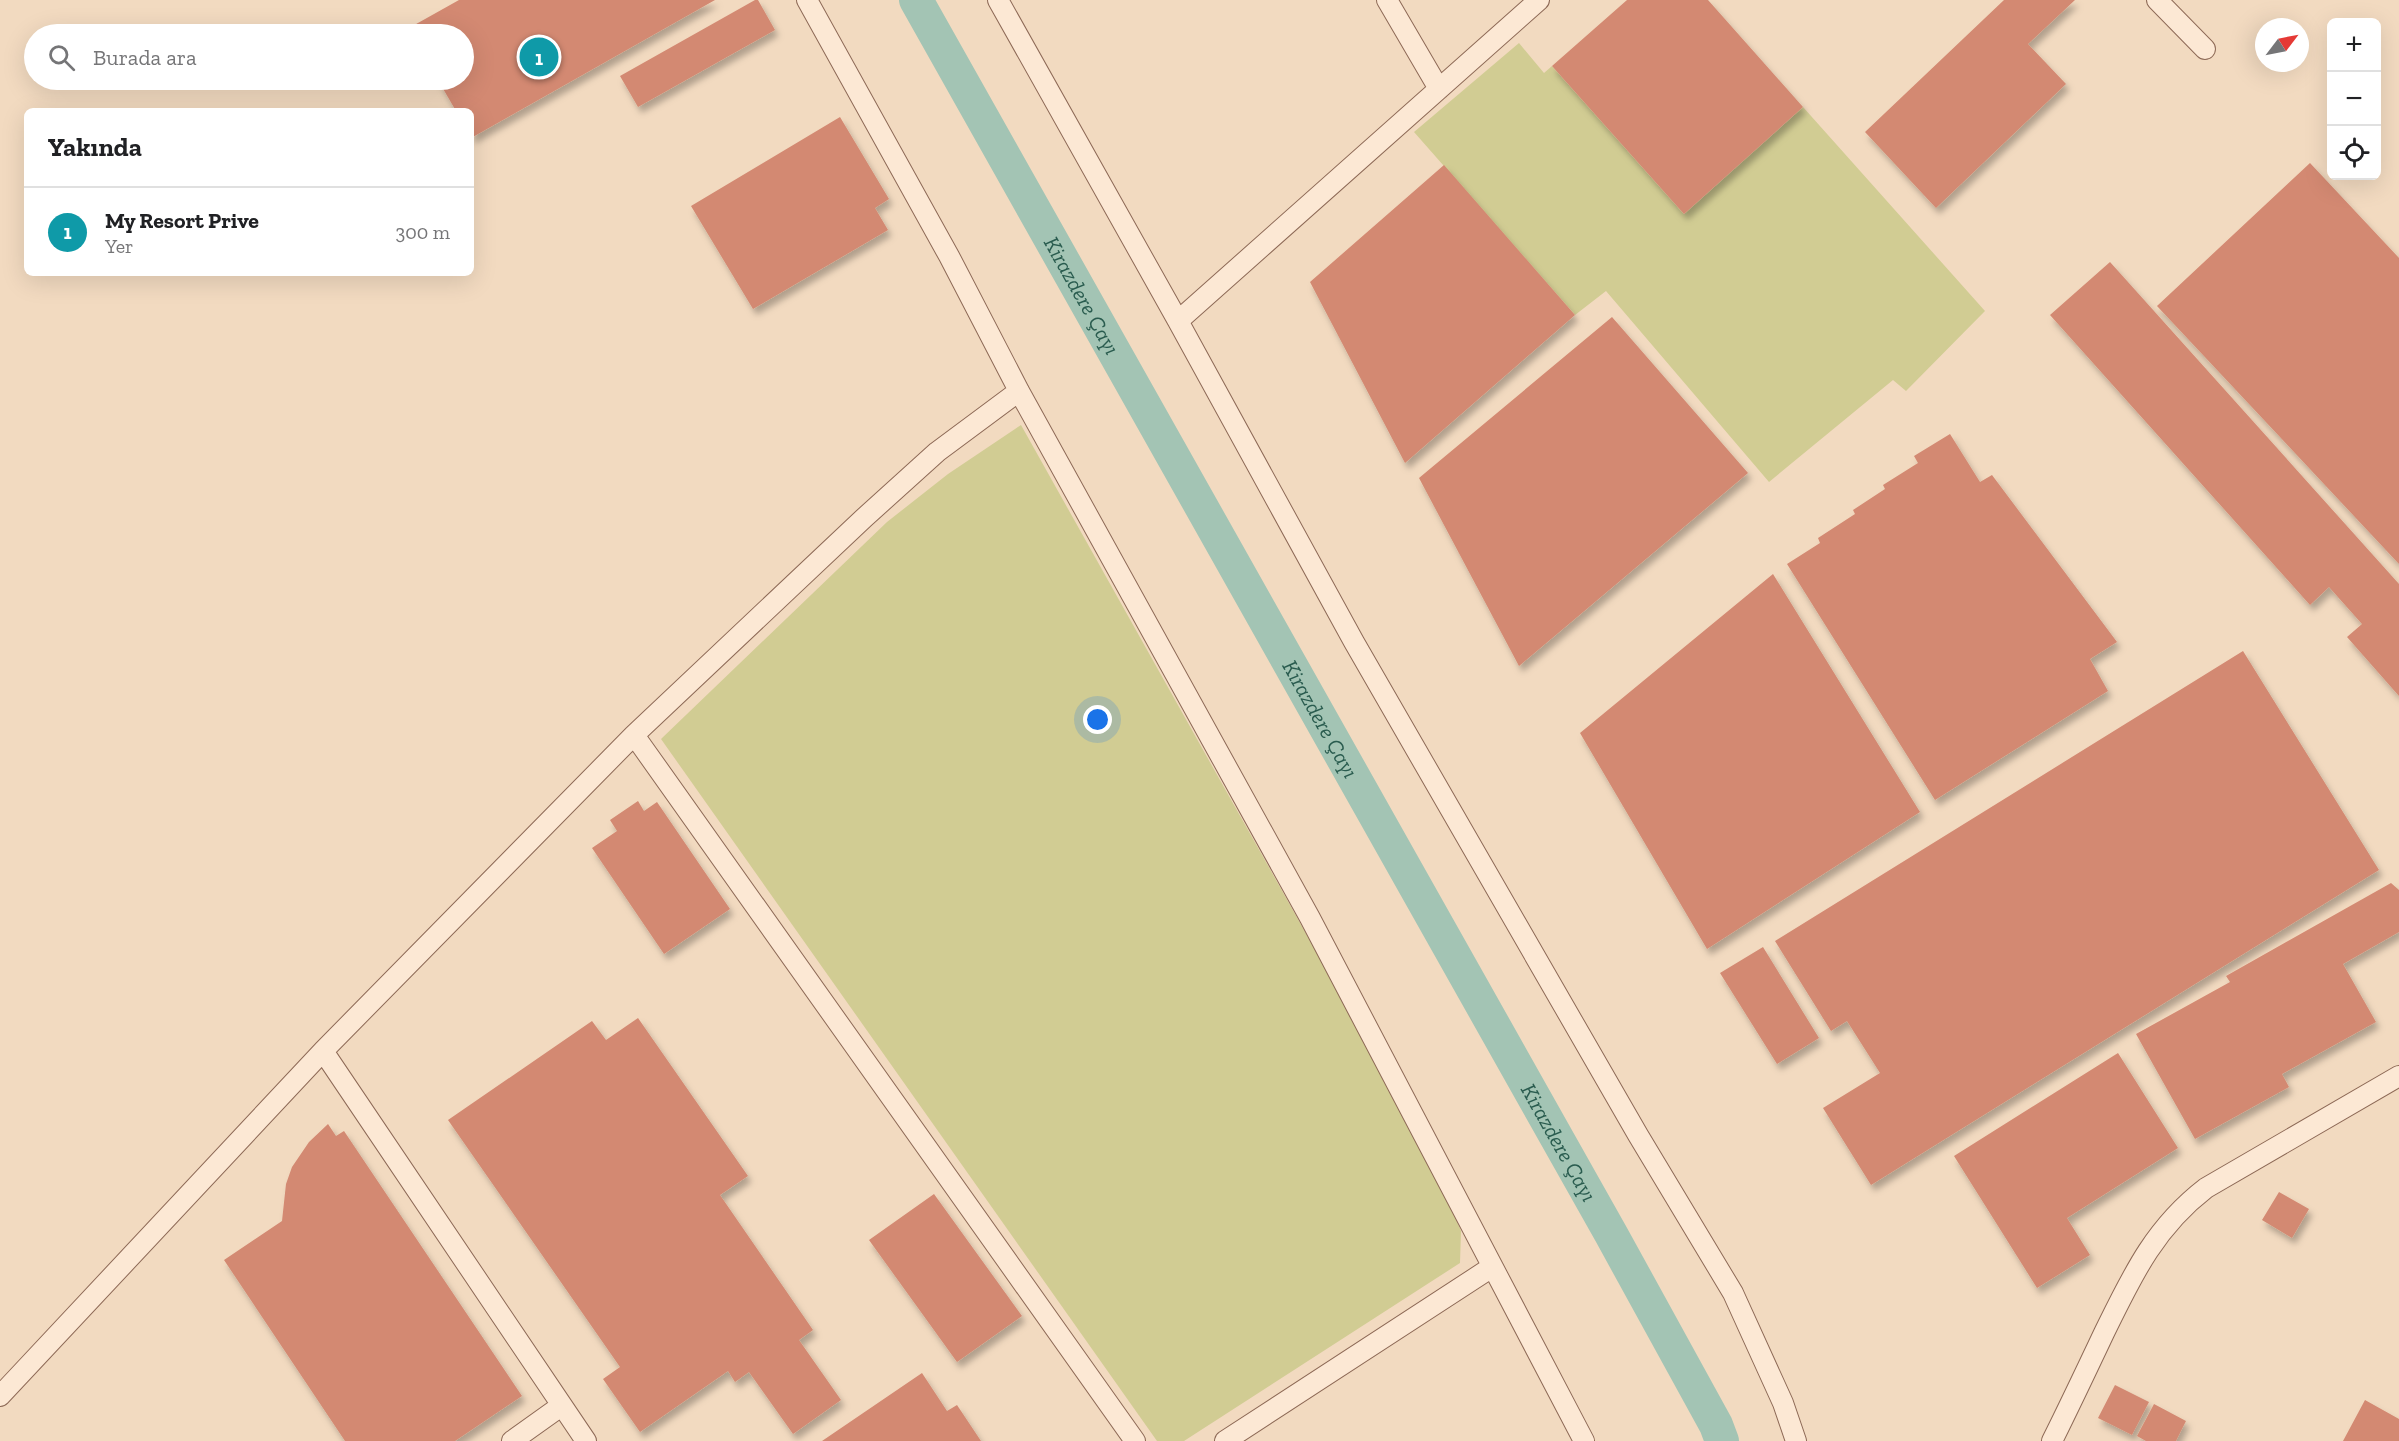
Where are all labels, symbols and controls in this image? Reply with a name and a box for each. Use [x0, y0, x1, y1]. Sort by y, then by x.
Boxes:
north arrow [2255, 18, 2309, 72]
map controls [2327, 18, 2381, 180]
button: + [2327, 18, 2381, 72]
search box [24, 24, 474, 90]
pin: 1 [520, 34, 558, 80]
icon: search [45, 41, 78, 74]
text: Burada ara [93, 44, 197, 71]
button: − [2327, 72, 2381, 126]
button: locate [2327, 126, 2381, 180]
text: Yakında [48, 131, 142, 163]
text: My Resort Prive [105, 207, 259, 234]
text: 1 [63, 220, 72, 244]
text: 300 m [395, 220, 450, 244]
water label: Kirazdere Çayı [1038, 232, 1126, 359]
text: Yer [105, 234, 134, 258]
water label: Kirazdere Çayı [1276, 655, 1364, 783]
your location [1083, 705, 1112, 734]
water label: Kirazdere Çayı [1515, 1079, 1603, 1206]

